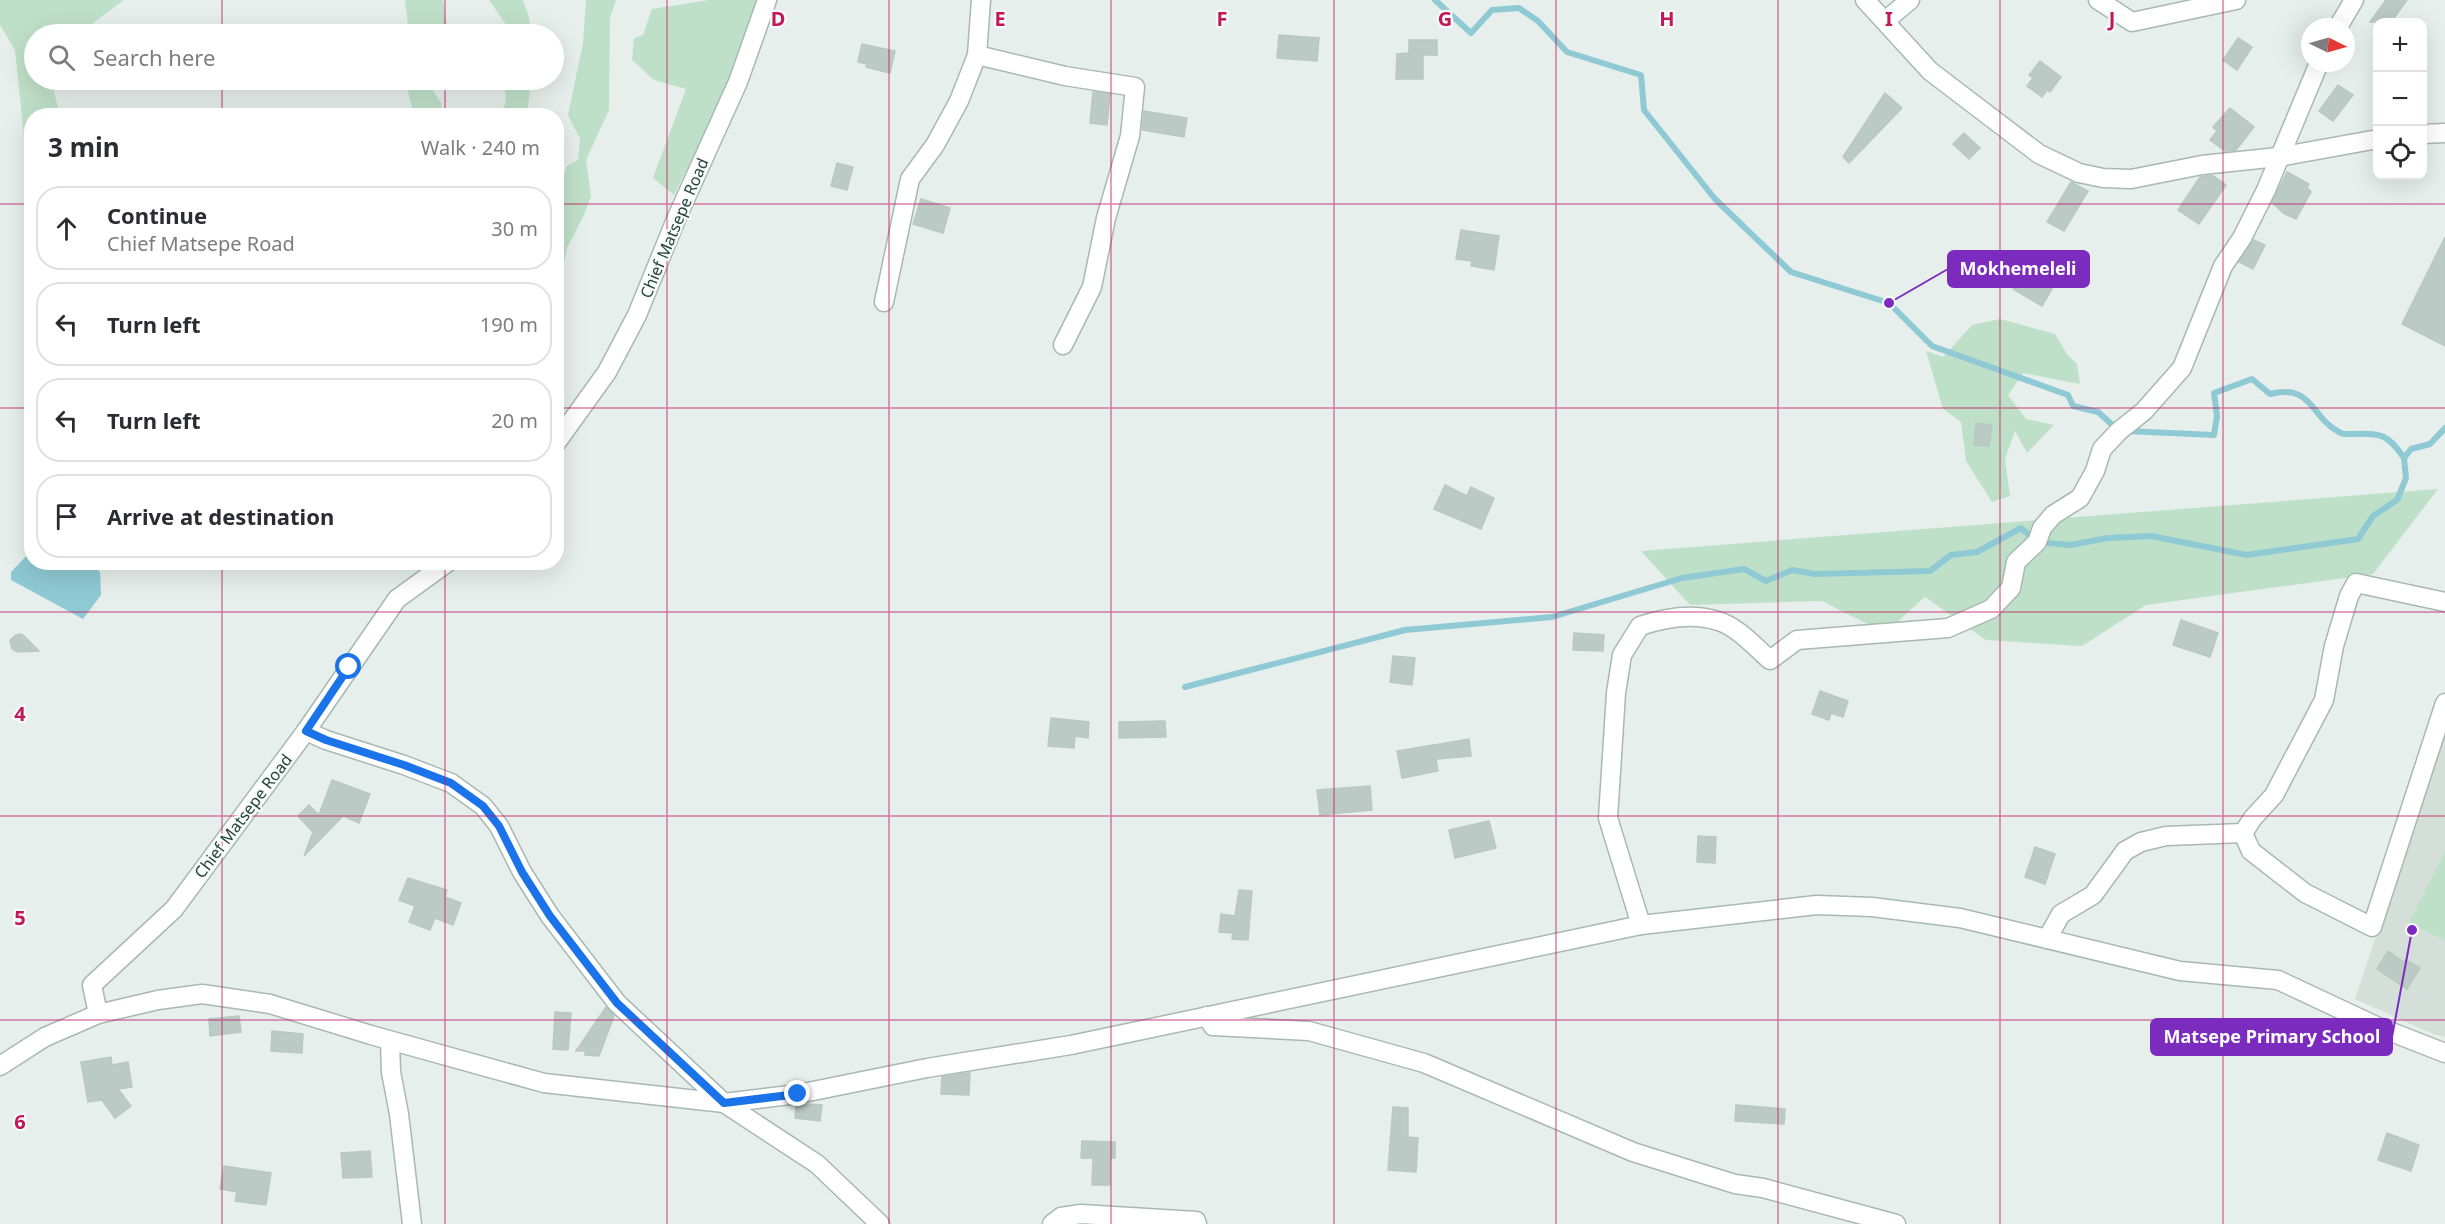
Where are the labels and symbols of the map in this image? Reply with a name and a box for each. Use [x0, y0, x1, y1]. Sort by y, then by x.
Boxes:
text: D [771, 5, 785, 32]
text: E [994, 5, 1006, 32]
text: F [1217, 5, 1227, 32]
text: G [1438, 5, 1452, 32]
text: H [1659, 5, 1675, 32]
text: I [1885, 5, 1893, 32]
text: J [2107, 5, 2115, 32]
north arrow [2301, 18, 2355, 72]
street label: Chief Matsepe Road [635, 155, 713, 301]
callout: Mokhemeleli [1948, 251, 2089, 287]
text: Mokhemeleli [1960, 256, 2076, 280]
route start [335, 653, 361, 679]
text: 4 [14, 700, 26, 727]
street label: Chief Matsepe Road [189, 749, 297, 883]
text: 5 [14, 904, 26, 931]
callout: Matsepe Primary School [2151, 1019, 2392, 1055]
text: Matsepe Primary School [2164, 1024, 2380, 1048]
route end [784, 1080, 810, 1106]
text: 6 [14, 1108, 26, 1135]

